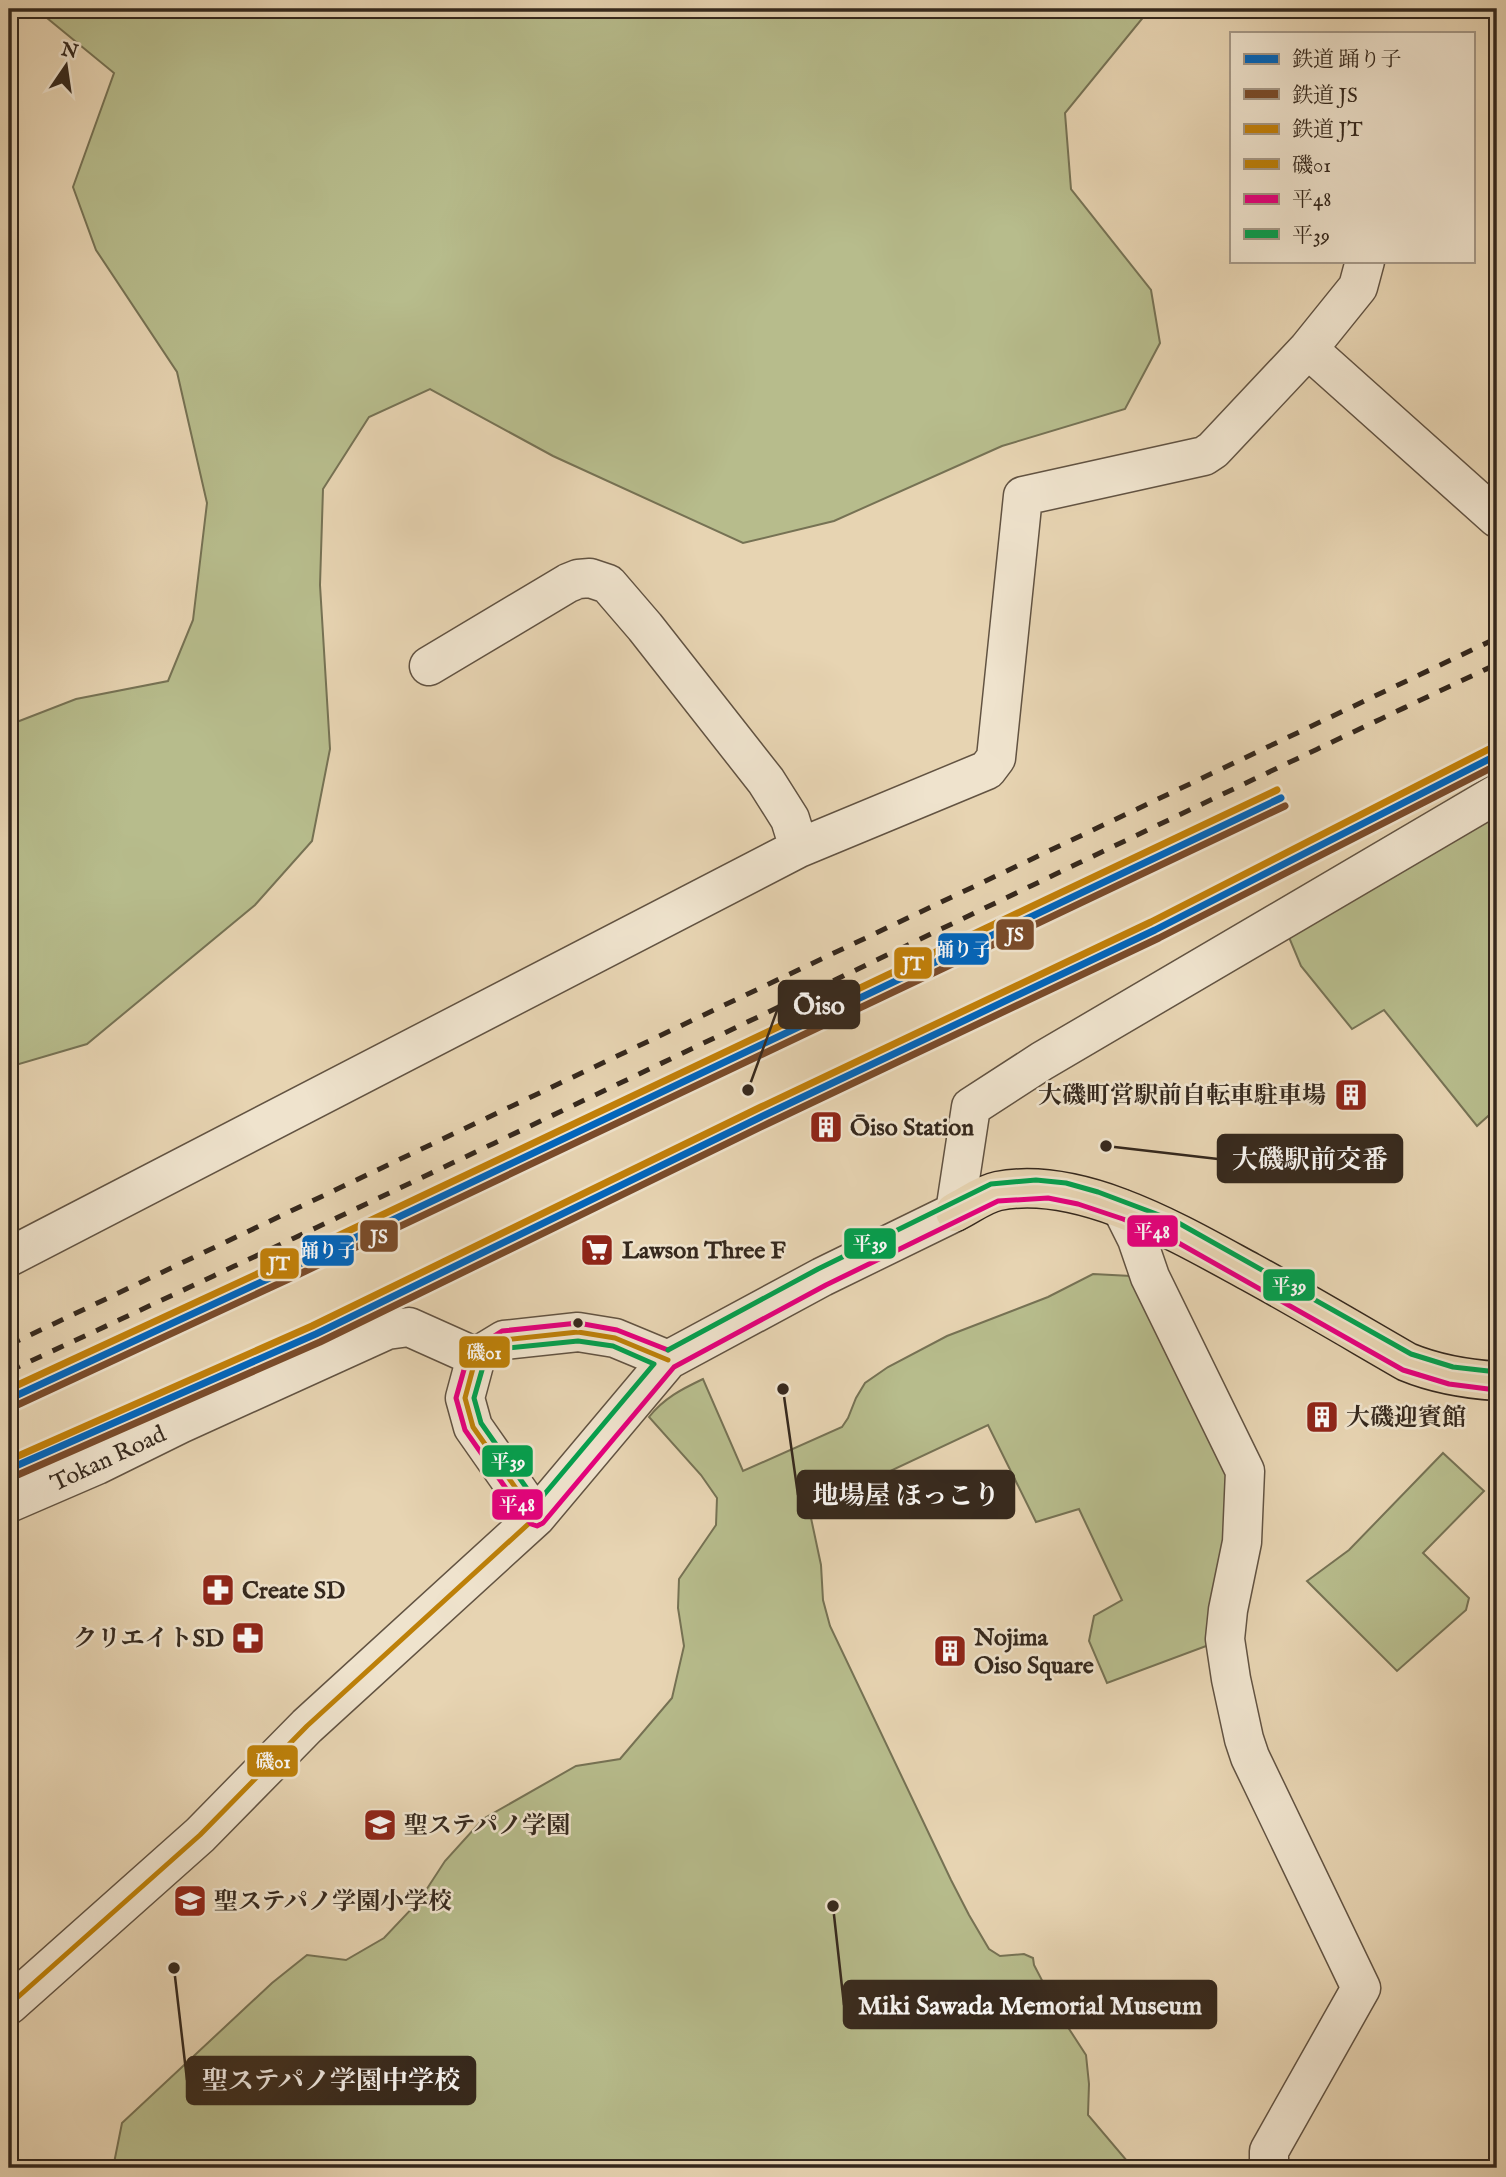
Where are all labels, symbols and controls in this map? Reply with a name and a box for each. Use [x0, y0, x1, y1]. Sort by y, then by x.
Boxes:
north arrow [32, 32, 102, 102]
legend [1230, 32, 1474, 262]
text: N [58, 38, 81, 65]
text: 鉄道 踊り子 [1292, 47, 1402, 74]
text: 鉄道 JS [1292, 83, 1358, 110]
text: 鉄道 JT [1292, 117, 1363, 144]
text: 磯01 [1292, 153, 1331, 180]
text: 平48 [1292, 187, 1332, 214]
text: 平39 [1292, 223, 1330, 250]
line badge: JS [995, 918, 1035, 951]
text: JS [1003, 924, 1024, 948]
line badge: 踊り子 [937, 932, 990, 966]
text: 踊り子 [934, 939, 992, 963]
line badge: JT [893, 946, 933, 980]
text: JT [899, 953, 925, 977]
callout: Ōiso [779, 981, 859, 1028]
text: Ōiso [793, 990, 845, 1023]
building icon: 大磯町営駅前自転車駐車場 [1332, 1076, 1370, 1114]
place label: 大磯町営駅前自転車駐車場 [1038, 1081, 1326, 1112]
building icon: Ōiso Station [807, 1108, 845, 1146]
place label: Ōiso Station [850, 1113, 974, 1144]
callout: 大磯駅前交番 [1218, 1135, 1402, 1182]
text: 大磯駅前交番 [1232, 1144, 1388, 1177]
line badge: 平48 [1126, 1214, 1179, 1248]
line badge: JS [359, 1219, 399, 1253]
text: 平48 [1134, 1221, 1170, 1245]
text: JS [367, 1226, 388, 1250]
line badge: 平39 [843, 1227, 897, 1260]
supermarket icon: Lawson Three F [578, 1231, 616, 1269]
text: 平39 [853, 1233, 887, 1257]
line badge: 踊り子 [301, 1234, 355, 1267]
place label: Lawson Three F [622, 1236, 787, 1267]
text: 踊り子 [299, 1240, 357, 1264]
line badge: JT [259, 1247, 300, 1280]
text: JT [265, 1253, 291, 1277]
line badge: 平39 [1262, 1268, 1316, 1302]
text: 平39 [1272, 1275, 1306, 1299]
unlabelled marker [571, 1316, 585, 1330]
line badge: 磯01 [458, 1335, 511, 1369]
text: 磯01 [466, 1342, 502, 1366]
building icon: 大磯迎賓館 [1303, 1398, 1341, 1436]
place label: 大磯迎賓館 [1346, 1403, 1466, 1434]
street label: Tokan Road [46, 1419, 171, 1500]
line badge: 平39 [481, 1444, 534, 1478]
text: 平39 [491, 1451, 525, 1475]
callout: 地場屋 ほっこり [798, 1471, 1014, 1518]
text: 地場屋 ほっこり [812, 1480, 1000, 1513]
line badge: 平48 [491, 1488, 544, 1521]
text: 平48 [499, 1494, 535, 1518]
pharmacy icon: Create SD [199, 1571, 237, 1609]
place label: Create SD [242, 1576, 345, 1607]
pharmacy icon: クリエイトSD [229, 1619, 267, 1657]
place label: Nojima Oiso Square [973, 1623, 1094, 1682]
place label: クリエイトSD [73, 1624, 224, 1655]
building icon: Nojima Oiso Square [931, 1632, 969, 1670]
line badge: 磯01 [246, 1744, 299, 1778]
text: 磯01 [255, 1751, 291, 1775]
school or university icon: 聖ステパノ学園 [361, 1806, 399, 1844]
place label: 聖ステパノ学園 [404, 1811, 570, 1842]
school or university icon: 聖ステパノ学園小学校 [171, 1882, 209, 1920]
place label: 聖ステパノ学園小学校 [214, 1887, 452, 1918]
callout: Miki Sawada Memorial Museum [844, 1981, 1216, 2028]
text: Miki Sawada Memorial Museum [858, 1990, 1202, 2023]
callout: 聖ステパノ学園中学校 [187, 2057, 475, 2104]
text: 聖ステパノ学園中学校 [202, 2065, 460, 2098]

